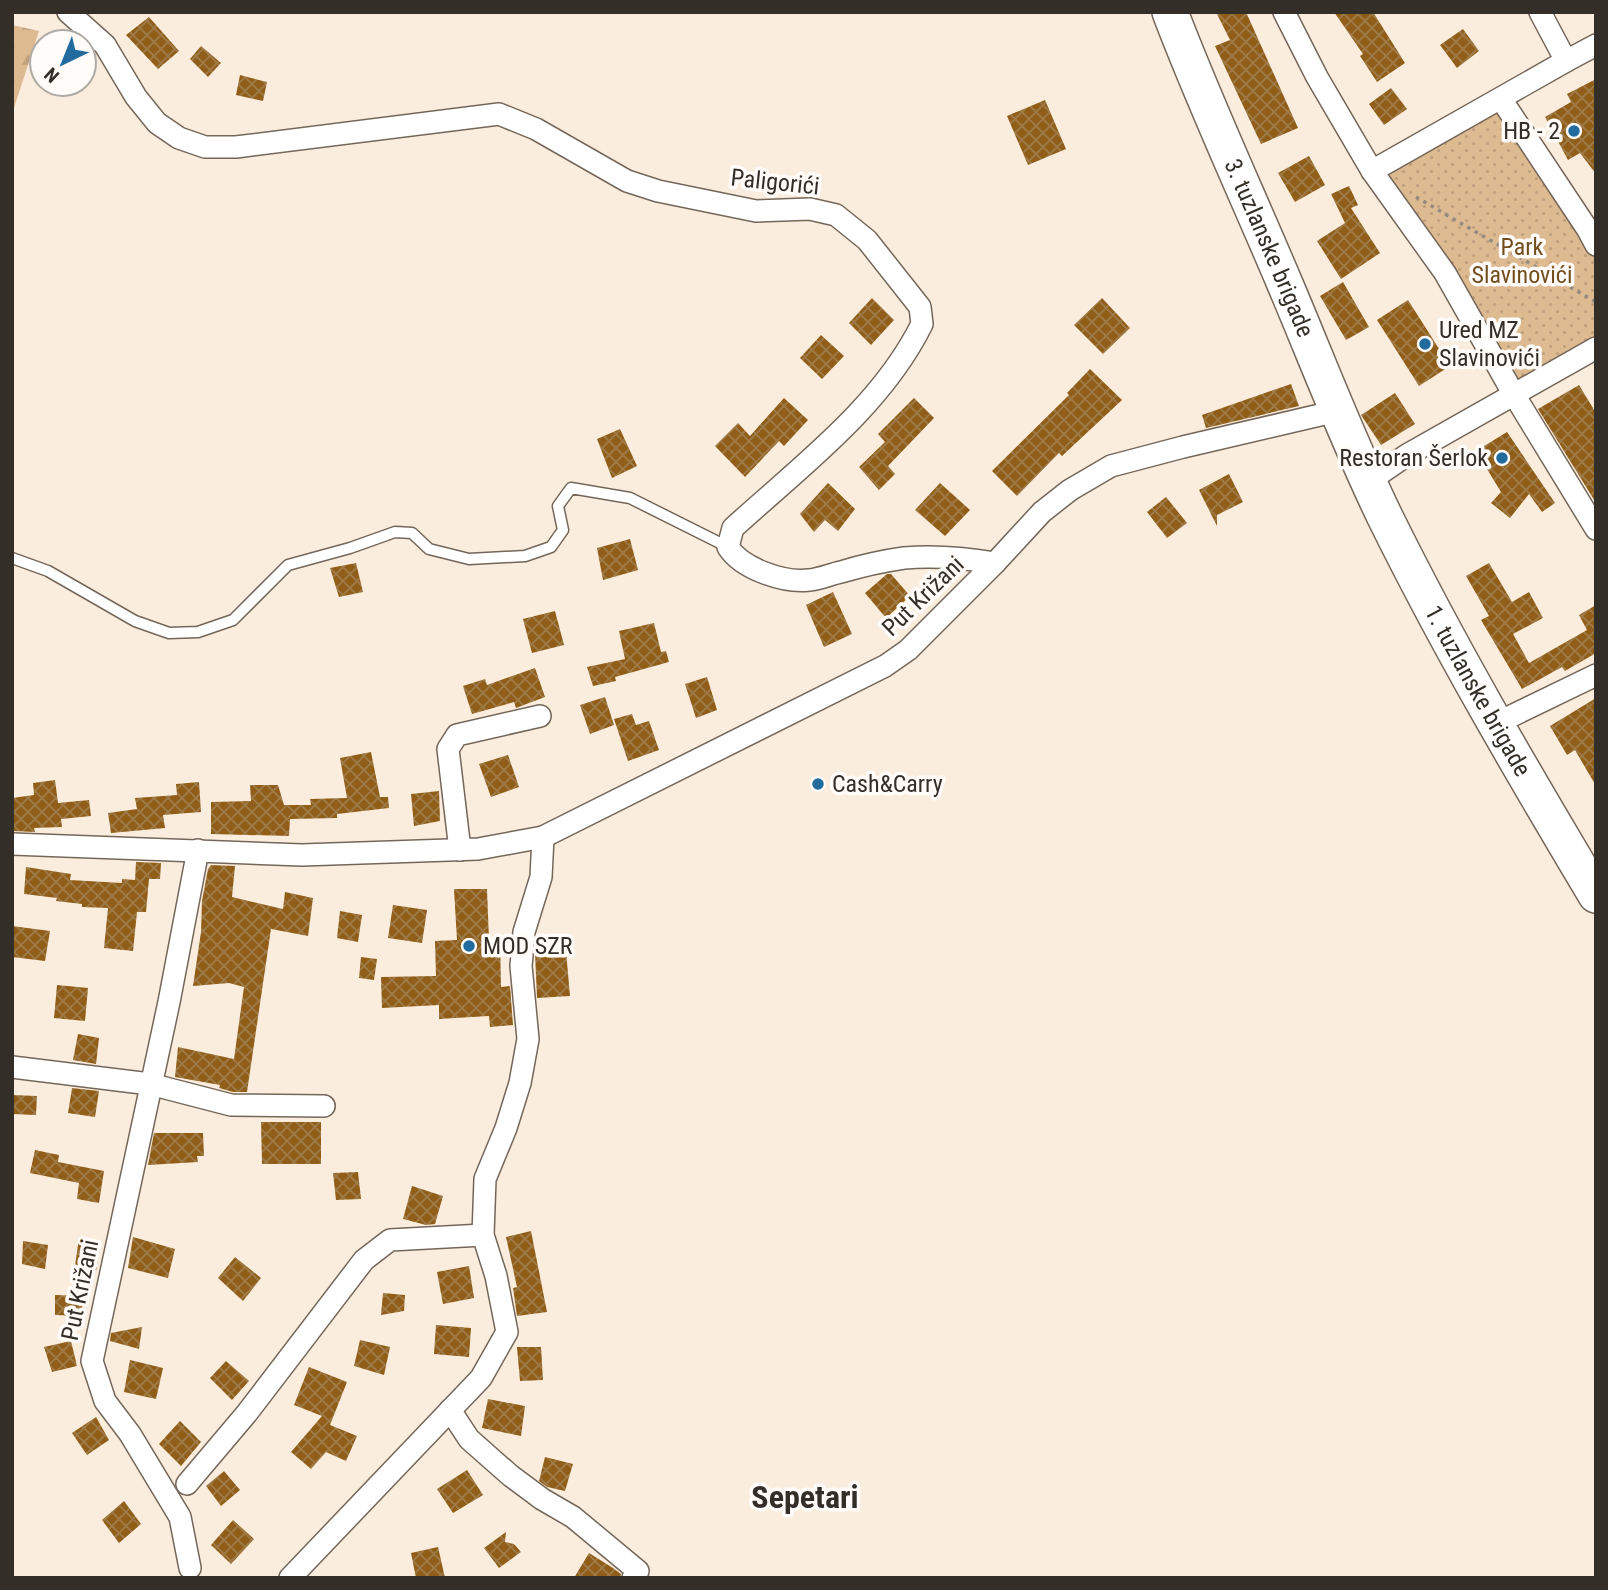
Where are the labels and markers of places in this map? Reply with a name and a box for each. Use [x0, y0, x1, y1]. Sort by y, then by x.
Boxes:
place label: HB - 2 [1503, 117, 1560, 145]
marker: HB - 2 [1566, 123, 1582, 139]
place label: Ured MZ Slavinovići [1439, 316, 1540, 372]
marker: Ured MZ Slavinovići [1417, 336, 1433, 352]
place label: Restoran Šerlok [1339, 444, 1488, 472]
marker: Restoran Šerlok [1494, 450, 1510, 466]
place label: Cash&Carry [832, 770, 943, 798]
marker: Cash&Carry [810, 776, 826, 792]
place label: MOD SZR [483, 932, 573, 960]
marker: MOD SZR [461, 938, 477, 954]

